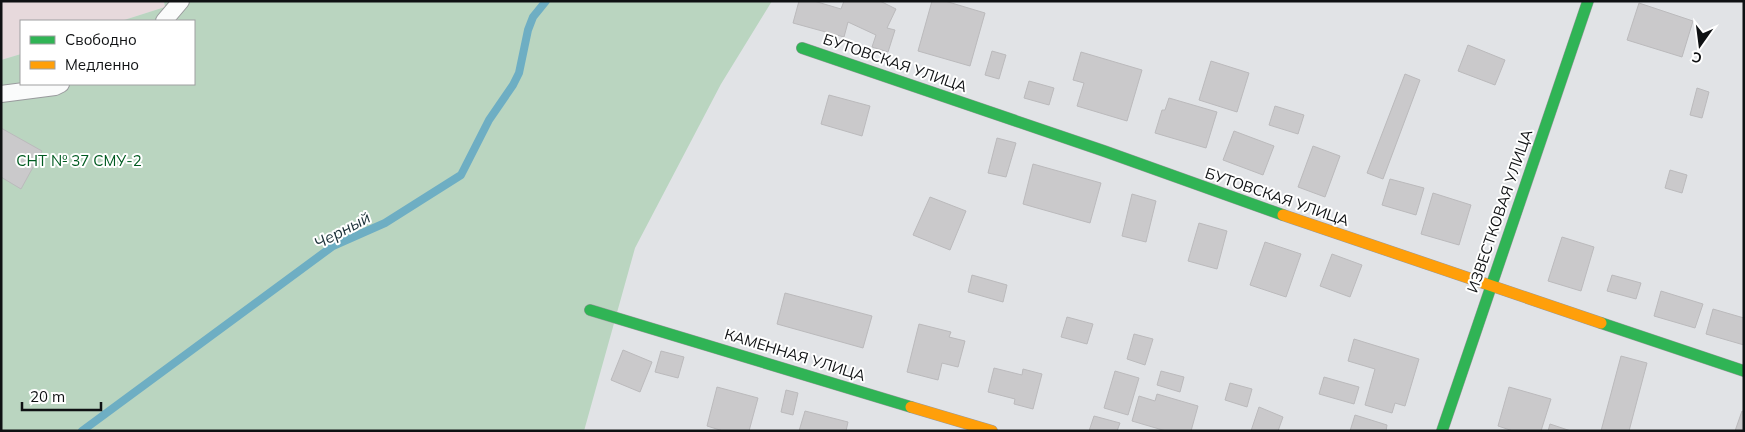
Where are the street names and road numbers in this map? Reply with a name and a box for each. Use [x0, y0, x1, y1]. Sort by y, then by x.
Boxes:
street label: БУТОВСКАЯ УЛИЦА [821, 29, 970, 96]
street label: ИЗВЕСТКОВАЯ УЛИЦА [1463, 127, 1536, 295]
street label: БУТОВСКАЯ УЛИЦА [1203, 163, 1352, 230]
street label: КАМЕННАЯ УЛИЦА [722, 324, 868, 385]

